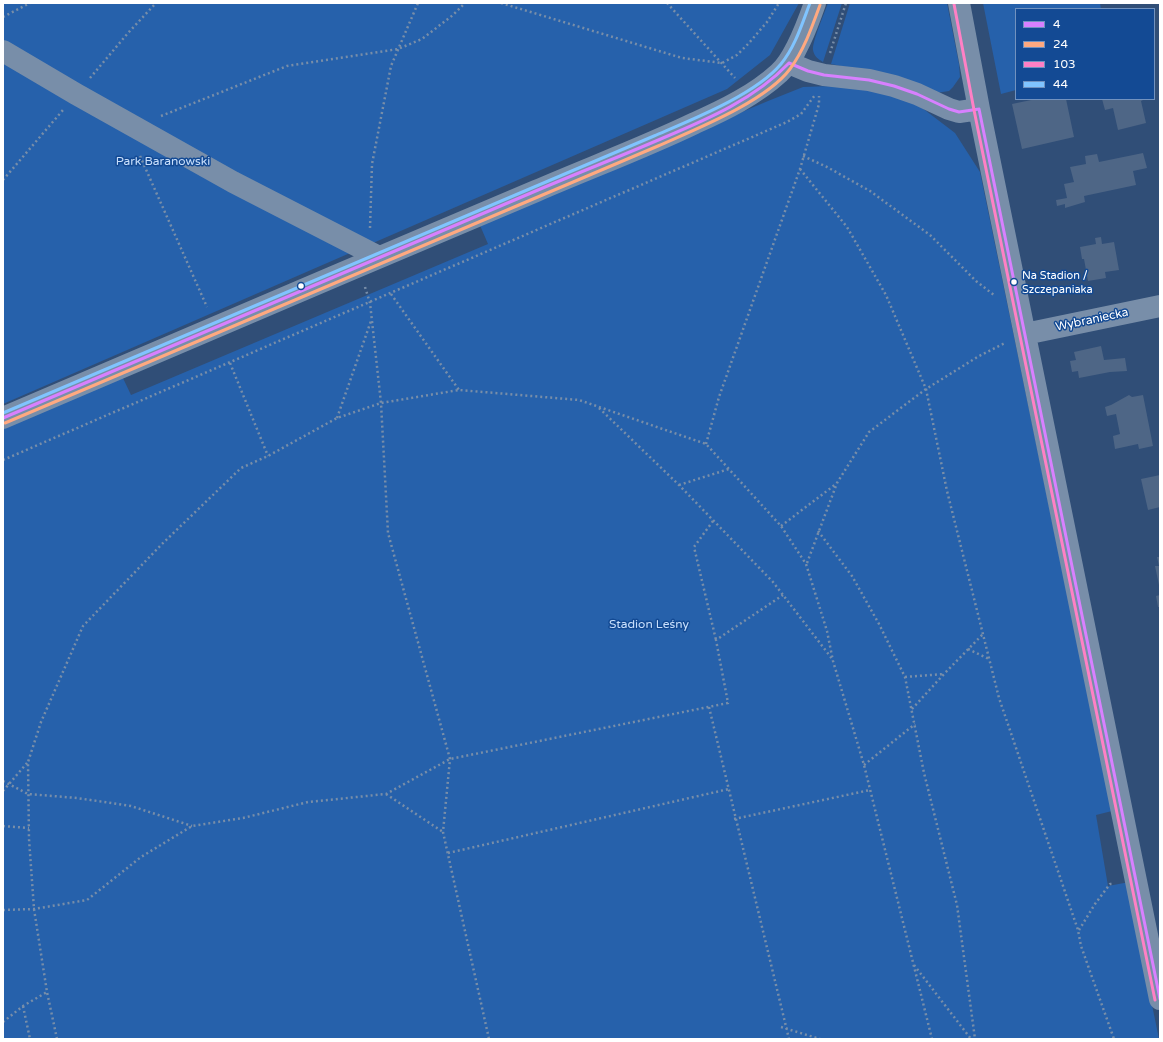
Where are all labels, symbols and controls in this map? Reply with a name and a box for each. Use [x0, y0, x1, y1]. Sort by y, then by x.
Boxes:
legend [1015, 8, 1155, 100]
text: 4 [1053, 17, 1061, 31]
text: 24 [1053, 37, 1068, 51]
text: 103 [1053, 57, 1076, 71]
text: 44 [1053, 77, 1068, 91]
park label: Park Baranowski [116, 155, 210, 169]
place label: Na Stadion / Szczepaniaka [1022, 269, 1093, 295]
marker: Na Stadion / Szczepaniaka [1009, 277, 1019, 287]
unlabelled marker [296, 281, 306, 291]
street label: Wybraniecka [1054, 305, 1130, 335]
park label: Stadion Leśny [609, 618, 689, 632]

